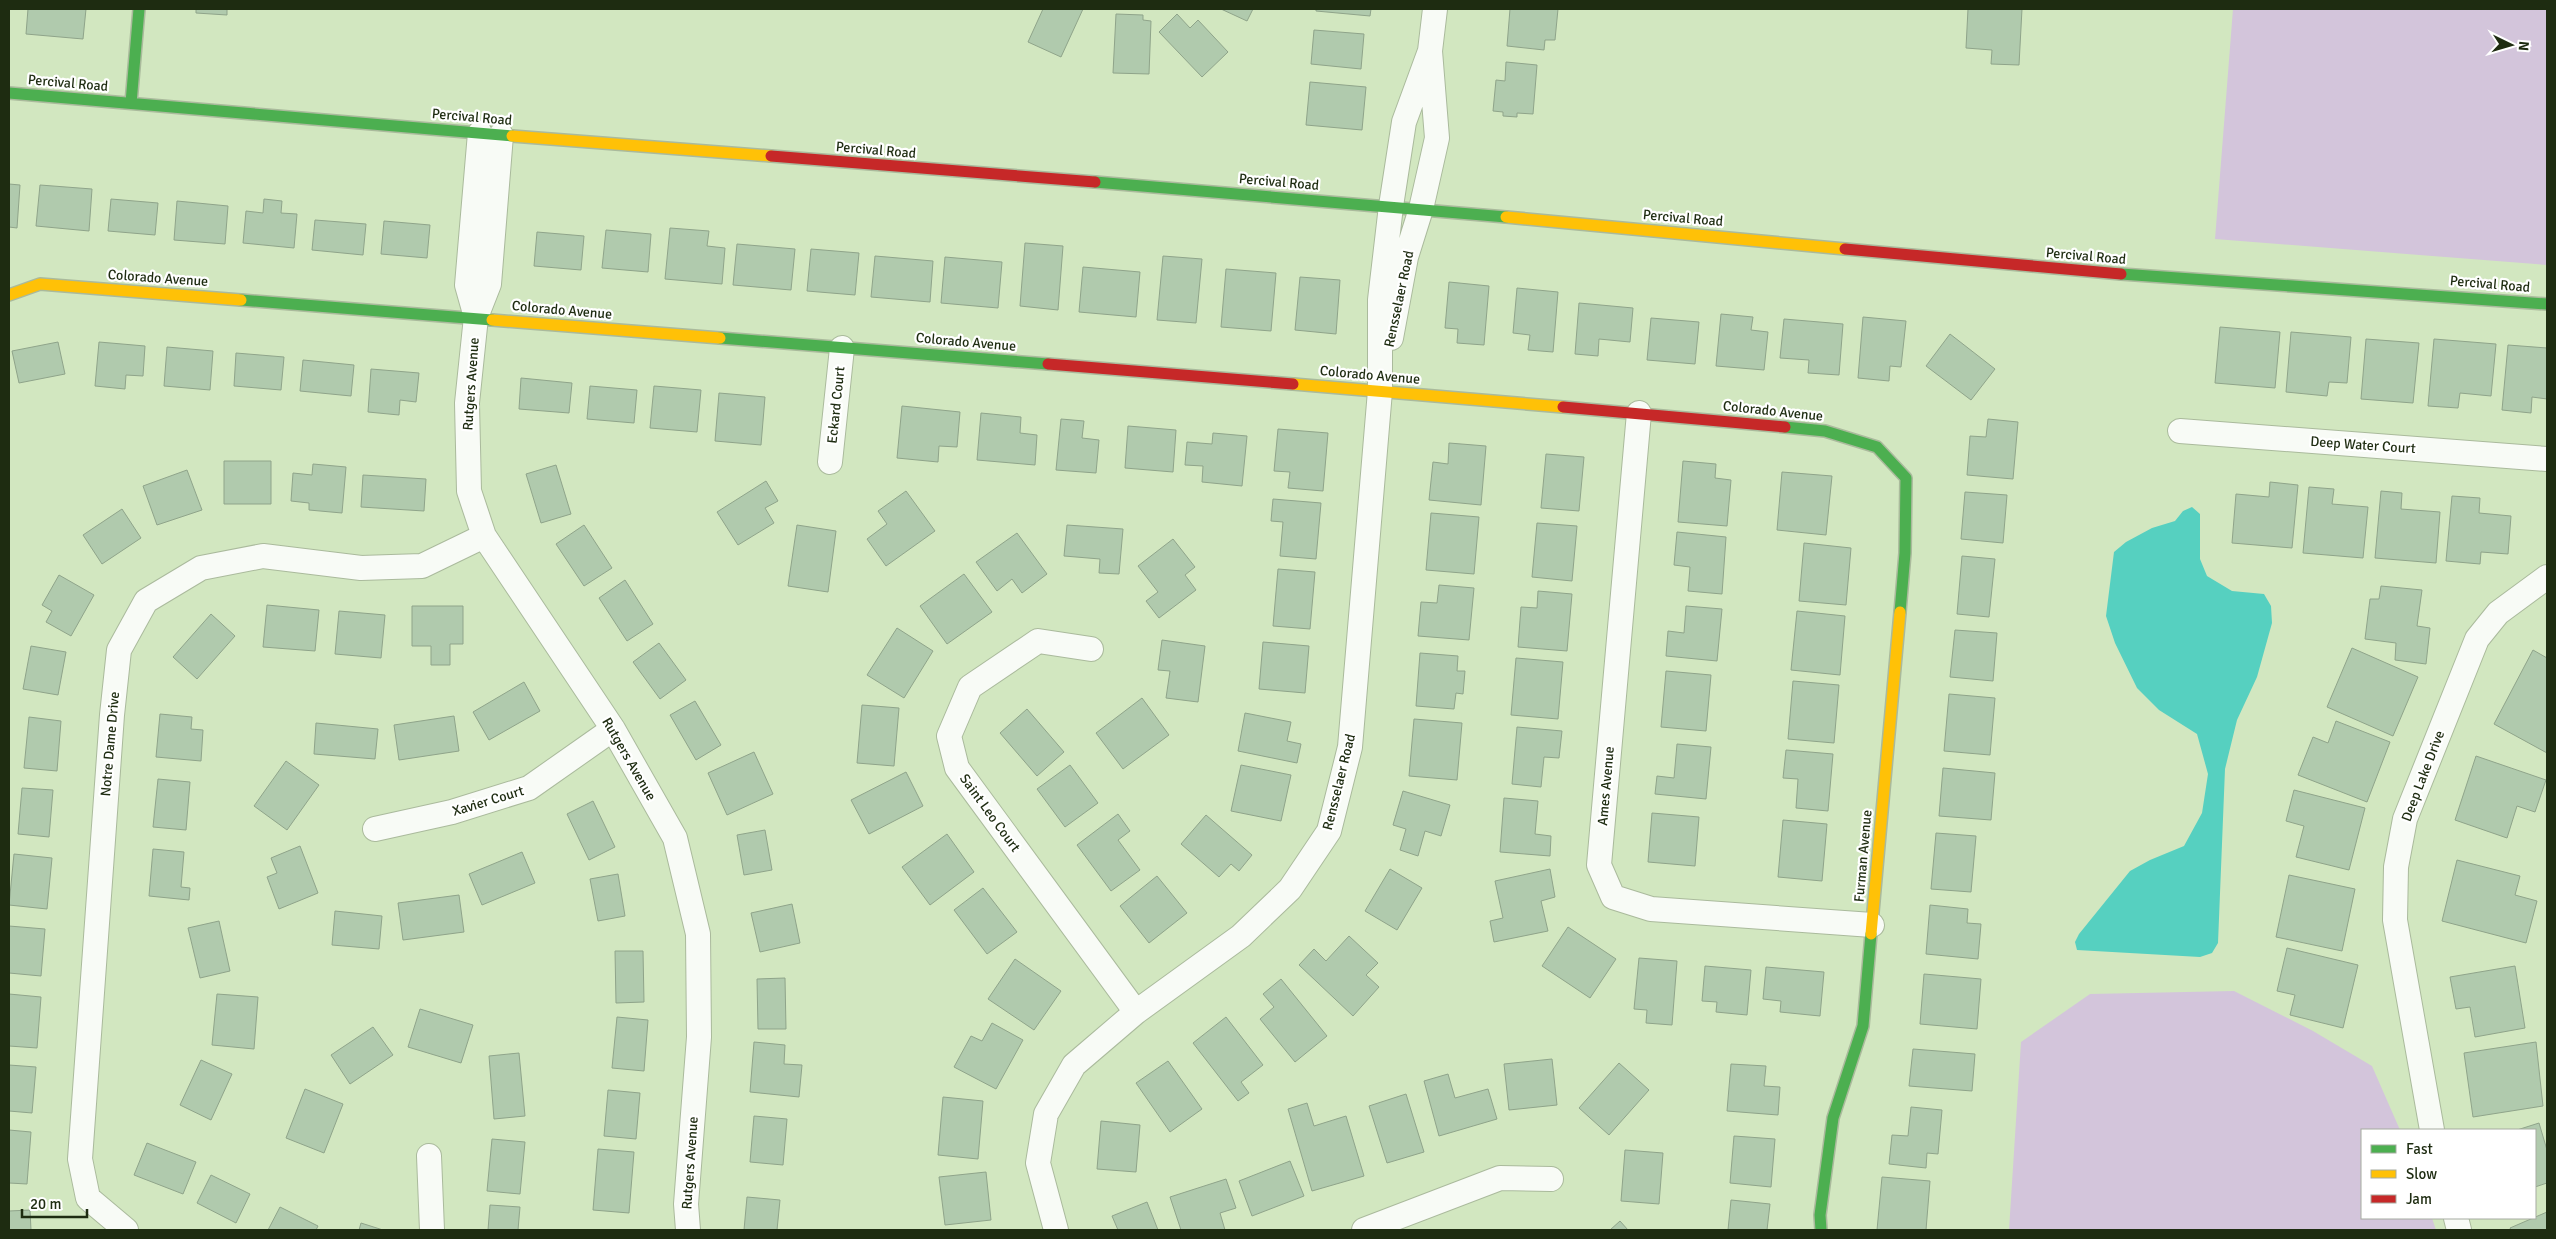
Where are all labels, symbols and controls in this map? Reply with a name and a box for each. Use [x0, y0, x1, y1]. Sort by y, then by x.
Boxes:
north arrow [2486, 20, 2536, 70]
text: N [2515, 40, 2532, 52]
street label: Percival Road [27, 71, 109, 95]
street label: Percival Road [431, 105, 513, 129]
street label: Percival Road [835, 138, 917, 162]
street label: Percival Road [1238, 170, 1320, 194]
street label: Percival Road [1642, 206, 1724, 230]
street label: Percival Road [2045, 244, 2127, 268]
street label: Rensselaer Road [1380, 249, 1418, 349]
street label: Colorado Avenue [107, 266, 209, 290]
street label: Percival Road [2449, 272, 2531, 296]
street label: Colorado Avenue [511, 297, 613, 323]
street label: Colorado Avenue [915, 329, 1017, 355]
street label: Rutgers Avenue [459, 337, 483, 431]
street label: Colorado Avenue [1319, 362, 1421, 388]
street label: Eckard Court [823, 365, 849, 444]
street label: Colorado Avenue [1722, 397, 1824, 425]
street label: Deep Water Court [2310, 433, 2416, 457]
street label: Notre Dame Drive [97, 691, 123, 797]
street label: Rutgers Avenue [598, 714, 660, 804]
street label: Deep Lake Drive [2398, 728, 2448, 824]
street label: Rensselaer Road [1319, 732, 1359, 832]
street label: Ames Avenue [1594, 746, 1618, 826]
street label: Saint Leo Court [956, 771, 1024, 855]
street label: Xavier Court [450, 782, 526, 820]
street label: Furman Avenue [1851, 809, 1875, 903]
street label: Rutgers Avenue [678, 1116, 702, 1210]
legend [2361, 1129, 2536, 1219]
text: Fast [2406, 1140, 2433, 1158]
text: Slow [2406, 1165, 2437, 1183]
scale bar [22, 1186, 88, 1218]
text: Jam [2406, 1190, 2432, 1208]
text: 20 m [30, 1195, 61, 1213]

